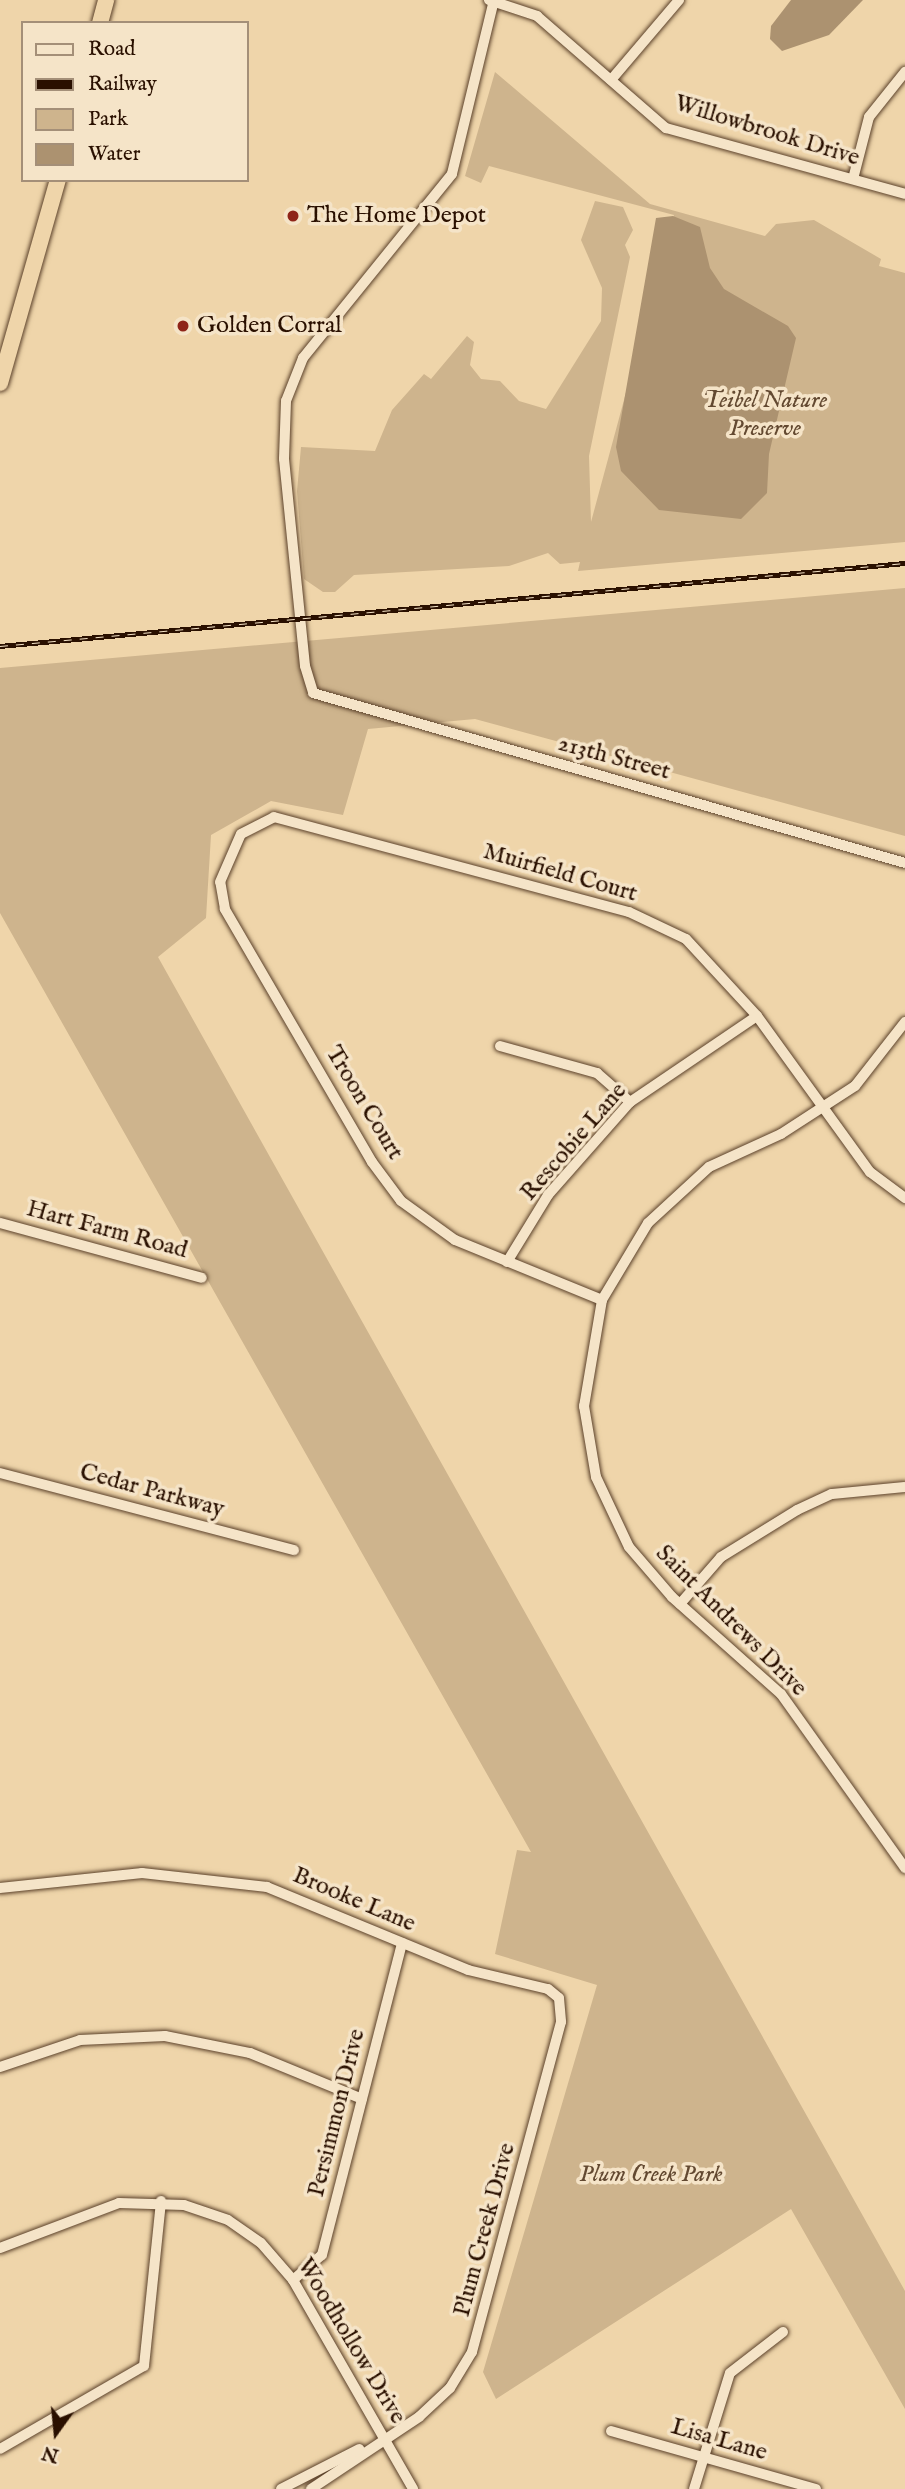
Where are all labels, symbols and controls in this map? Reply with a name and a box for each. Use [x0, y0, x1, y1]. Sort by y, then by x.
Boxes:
legend [21, 21, 248, 182]
text: Road [88, 36, 135, 63]
text: Railway [88, 71, 157, 98]
street label: Willowbrook Drive [671, 89, 863, 173]
text: Park [88, 106, 128, 133]
text: Water [88, 141, 140, 168]
place label: The Home Depot [307, 202, 486, 230]
marker: The Home Depot [285, 208, 301, 224]
place label: Golden Corral [197, 312, 342, 340]
marker: Golden Corral [175, 318, 191, 334]
park label: Teibel Nature Preserve [703, 387, 827, 443]
street label: 213th Street [555, 729, 673, 787]
street label: Muirfield Court [480, 837, 640, 909]
street label: Troon Court [319, 1041, 409, 1165]
street label: Rescobie Lane [515, 1077, 633, 1207]
street label: Hart Farm Road [23, 1195, 191, 1265]
street label: Cedar Parkway [77, 1458, 227, 1524]
street label: Saint Andrews Drive [649, 1539, 813, 1703]
street label: Brooke Lane [288, 1861, 420, 1939]
street label: Persimmon Drive [302, 2026, 372, 2200]
street label: Plum Creek Drive [448, 2140, 522, 2320]
park label: Plum Creek Park [579, 2161, 723, 2189]
street label: Woodhollow Drive [290, 2253, 412, 2429]
north arrow [21, 2398, 91, 2468]
street label: Lisa Lane [668, 2413, 770, 2467]
text: N [40, 2440, 62, 2467]

